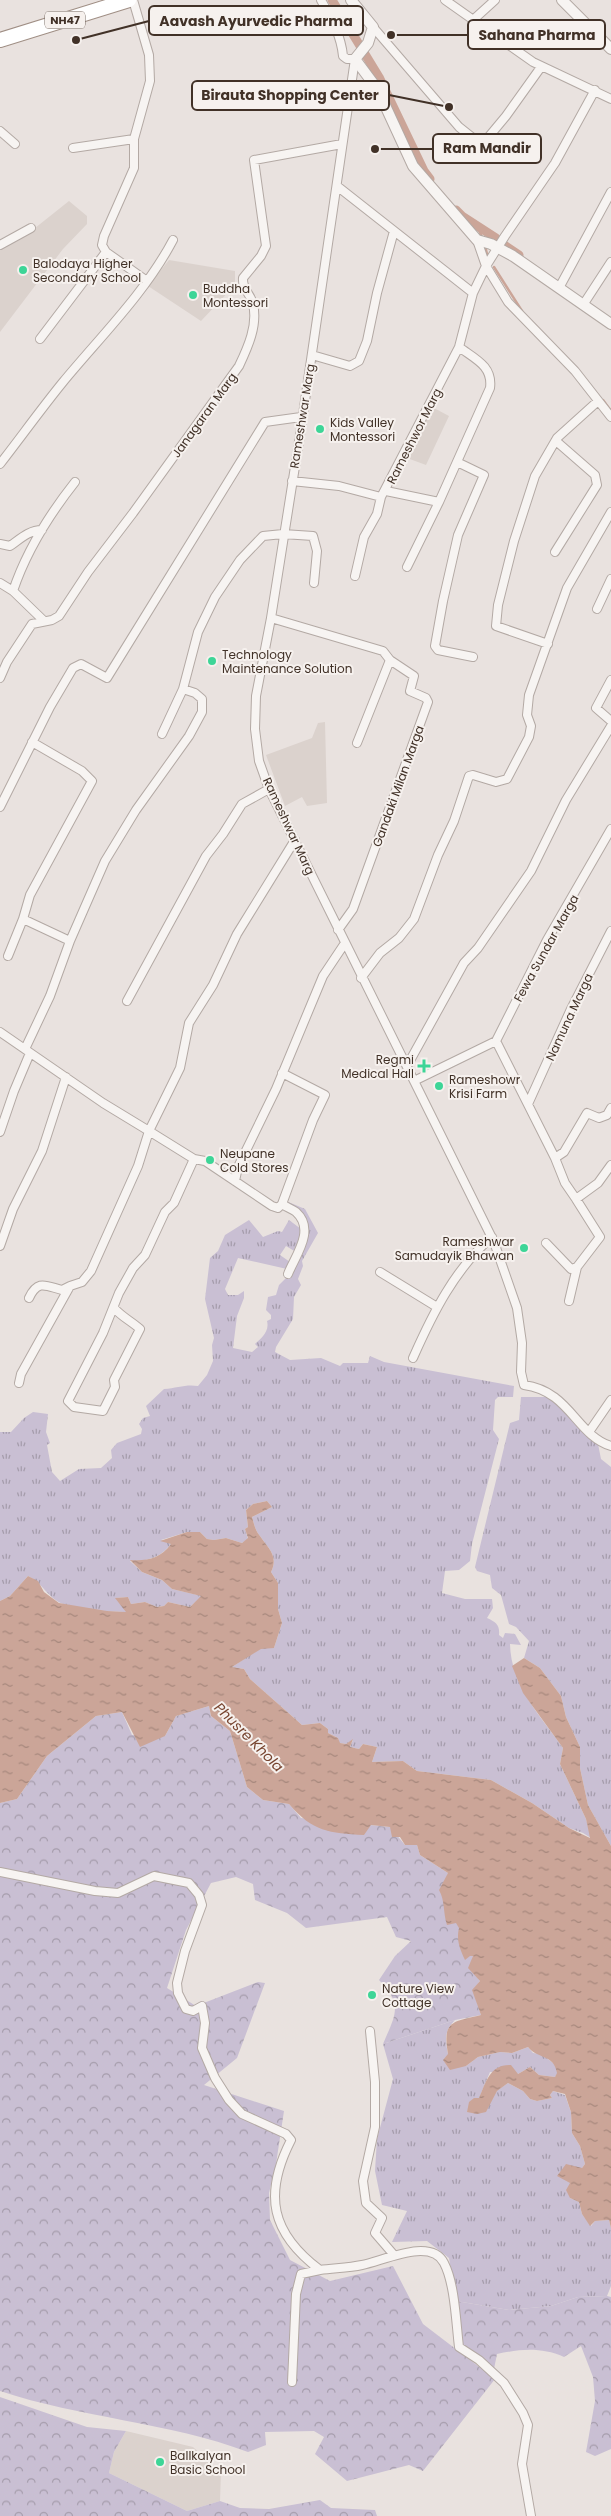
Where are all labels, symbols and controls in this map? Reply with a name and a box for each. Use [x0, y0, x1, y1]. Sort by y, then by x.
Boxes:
callout: Aavash Ayurvedic Pharma [149, 6, 363, 35]
text: Aavash Ayurvedic Pharma [159, 11, 353, 31]
road number: NH47 [45, 12, 85, 28]
callout: Sahana Pharma [468, 20, 605, 49]
text: Sahana Pharma [479, 25, 595, 45]
callout: Birauta Shopping Center [192, 81, 389, 110]
text: Birauta Shopping Center [201, 85, 379, 105]
callout: Ram Mandir [433, 134, 541, 163]
text: Ram Mandir [443, 138, 531, 158]
place label: Balodaya Higher Secondary School [33, 255, 141, 286]
marker: Balodaya Higher Secondary School [17, 264, 29, 276]
place label: Buddha Montessori [203, 280, 268, 311]
marker: Buddha Montessori [187, 289, 199, 301]
street label: Rameshwar Marg [285, 362, 319, 470]
street label: Janagaran Marg [167, 369, 241, 461]
street label: Rameshwor Marg [383, 385, 445, 487]
place label: Kids Valley Montessori [330, 414, 395, 445]
marker: Kids Valley Montessori [314, 423, 326, 435]
place label: Technology Maintenance Solution [222, 646, 352, 677]
marker: Technology Maintenance Solution [206, 655, 218, 667]
street label: Gandaki Milan Marga [368, 723, 428, 849]
street label: Rameshwar Marg [259, 774, 319, 878]
street label: Fewa Sundar Marga [509, 891, 583, 1005]
street label: Namuna Marga [541, 970, 597, 1064]
place label: Regmi Medical Hall [341, 1051, 414, 1082]
marker: Regmi Medical Hall [418, 1060, 430, 1072]
place label: Rameshowr Krisi Farm [449, 1071, 521, 1102]
marker: Rameshowr Krisi Farm [433, 1080, 445, 1092]
place label: Neupane Cold Stores [220, 1145, 289, 1176]
marker: Neupane Cold Stores [204, 1154, 216, 1166]
place label: Rameshwar Samudayik Bhawan [395, 1233, 515, 1264]
marker: Rameshwar Samudayik Bhawan [518, 1242, 530, 1254]
water label: Phusre Khola [210, 1698, 288, 1776]
place label: Nature View Cottage [382, 1980, 454, 2011]
marker: Nature View Cottage [366, 1989, 378, 2001]
place label: Ballkalyan Basic School [170, 2447, 246, 2478]
marker: Ballkalyan Basic School [154, 2456, 166, 2468]

